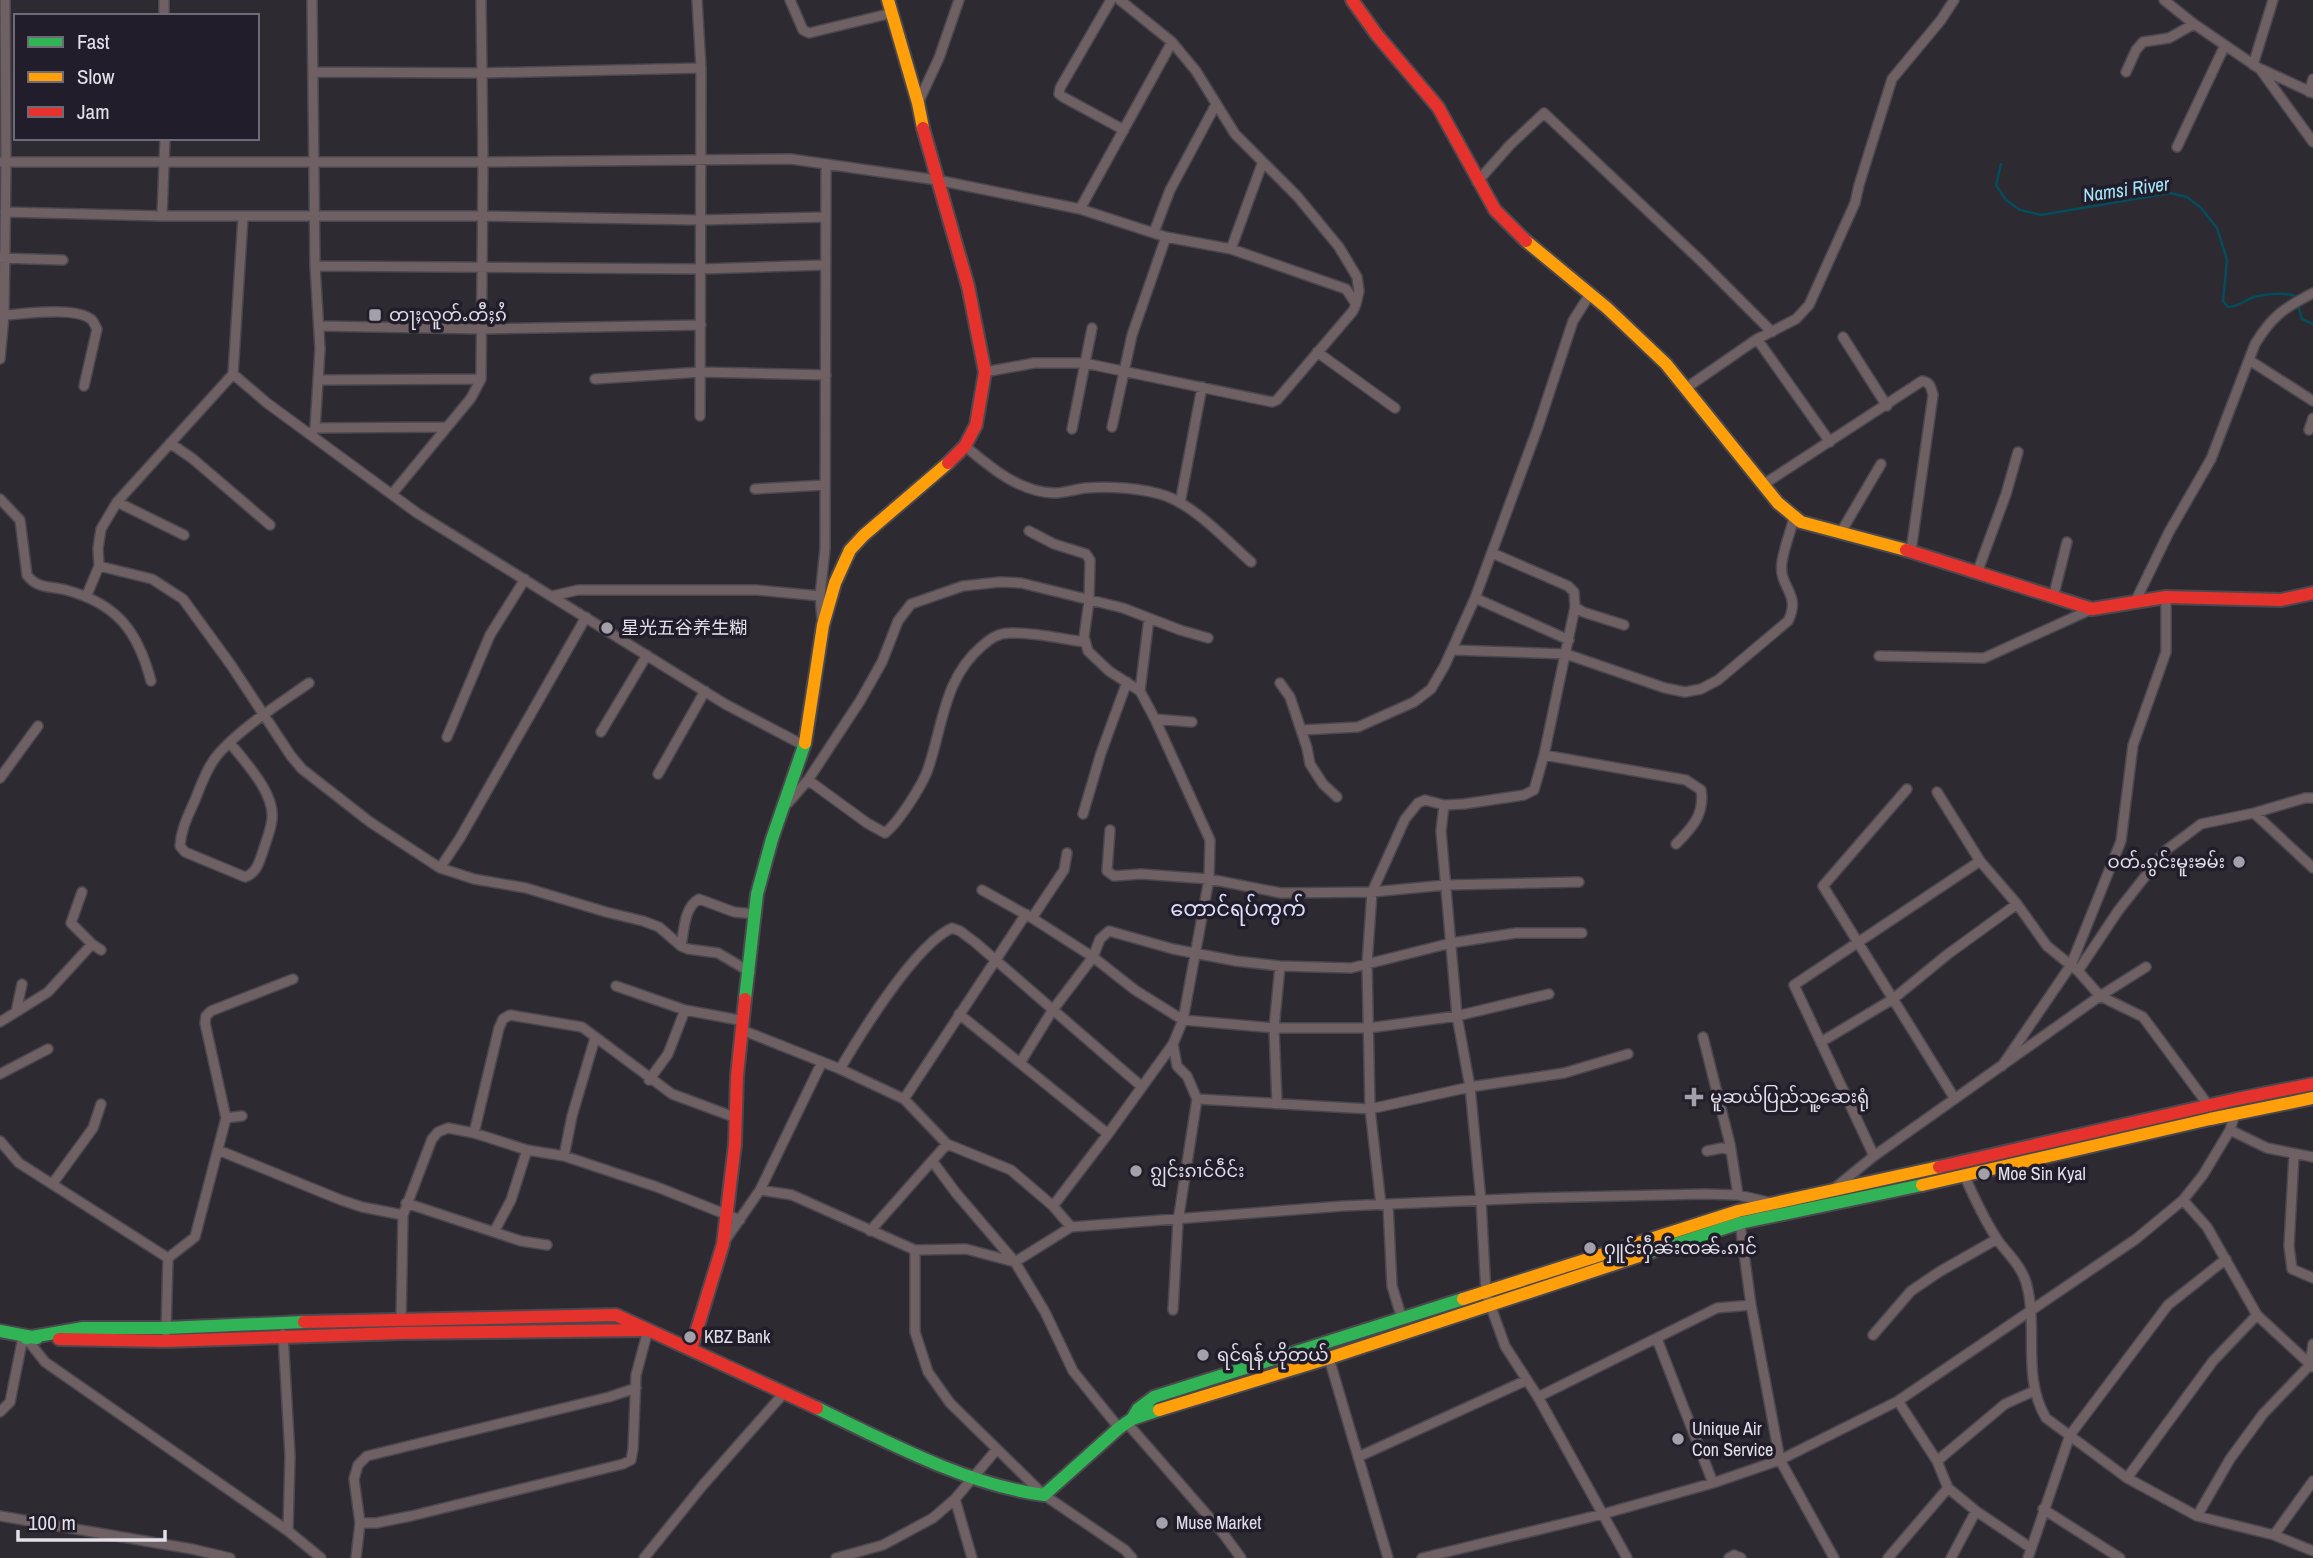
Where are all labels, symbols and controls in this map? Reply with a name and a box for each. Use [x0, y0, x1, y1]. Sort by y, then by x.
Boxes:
legend [14, 14, 259, 140]
text: Fast [77, 27, 110, 56]
text: Slow [77, 62, 115, 91]
text: Jam [77, 97, 110, 126]
water label: Namsi River [2081, 170, 2171, 208]
place label: တႃႈလူတ်ႉတီႈၵႆ [389, 301, 507, 330]
marker: တႃႈလူတ်ႉတီႈၵႆ [367, 307, 383, 323]
place label: 星光五谷养生糊 [621, 615, 747, 640]
marker: 星光五谷养生糊 [599, 620, 615, 636]
place label: ဝတ်ႉၵွင်းမူးၶမ်း [2108, 849, 2225, 877]
marker: ဝတ်ႉၵွင်းမူးၶမ်း [2231, 854, 2247, 870]
district label: တောင်ရပ်ကွက် [1170, 893, 1306, 926]
place label: မူဆယ်ပြည်သူ့ဆေးရုံ [1710, 1084, 1869, 1112]
marker: မူဆယ်ပြည်သူ့ဆေးရုံ [1684, 1087, 1704, 1107]
place label: ၵျွင်းၵၢင်ဝဵင်း [1150, 1157, 1244, 1188]
place label: Moe Sin Kyal [1998, 1161, 2086, 1186]
marker: ၵျွင်းၵၢင်ဝဵင်း [1128, 1163, 1144, 1179]
marker: Moe Sin Kyal [1976, 1166, 1992, 1182]
place label: ႁူင်းႁဵၼ်းၸၼ်ႉၵၢင် [1604, 1234, 1757, 1263]
marker: ႁူင်းႁဵၼ်းၸၼ်ႉၵၢင် [1582, 1240, 1598, 1256]
place label: KBZ Bank [704, 1324, 771, 1349]
marker: KBZ Bank [682, 1329, 698, 1345]
place label: ရင်ရန် ဟိုတယ် [1217, 1341, 1329, 1370]
marker: ရင်ရန် ဟိုတယ် [1195, 1347, 1211, 1363]
place label: Unique Air Con Service [1692, 1416, 1773, 1462]
marker: Unique Air Con Service [1670, 1431, 1686, 1447]
scale bar [18, 1498, 164, 1542]
text: 100 m [28, 1508, 76, 1537]
place label: Muse Market [1176, 1510, 1261, 1535]
marker: Muse Market [1154, 1515, 1170, 1531]

